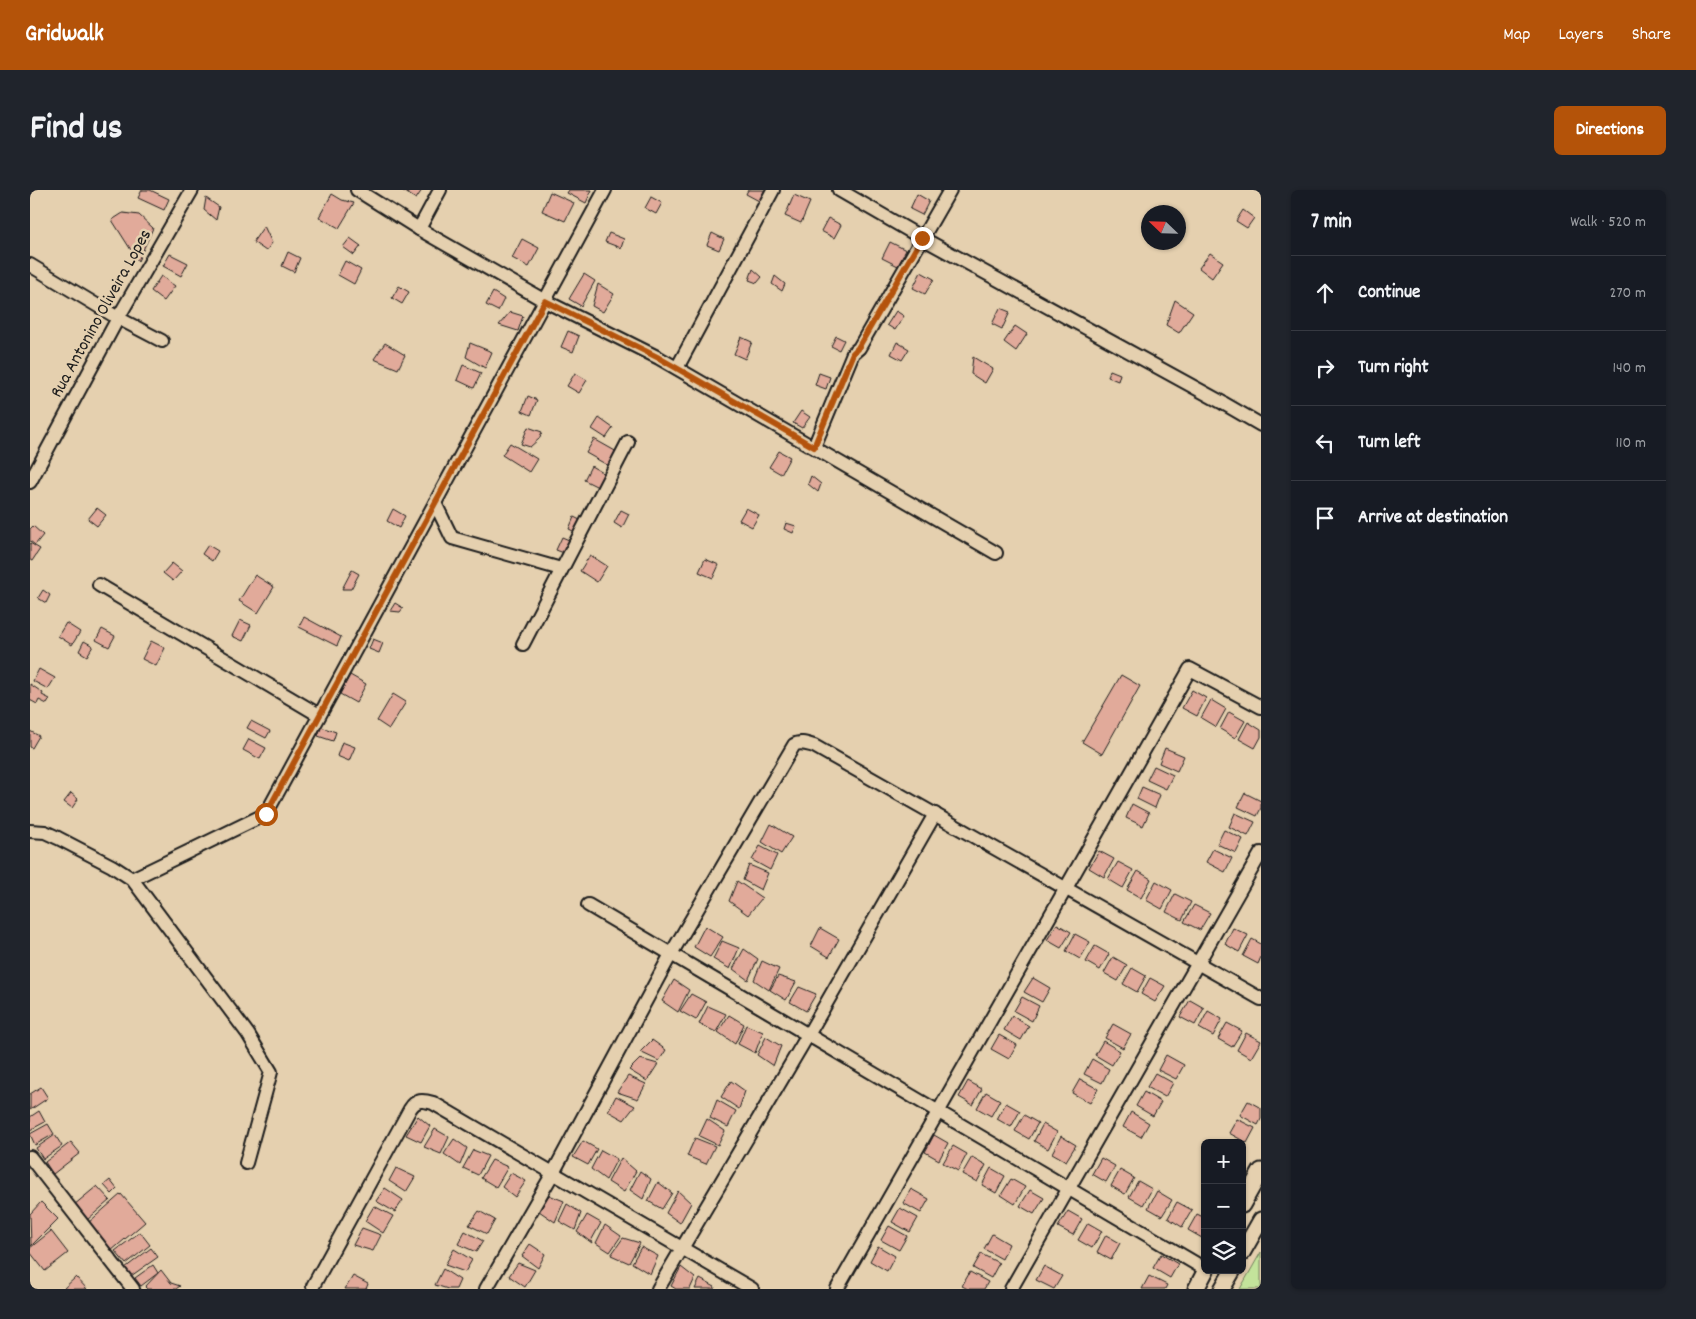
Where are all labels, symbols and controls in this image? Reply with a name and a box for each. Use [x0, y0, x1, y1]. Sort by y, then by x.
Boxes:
text: Gridwalk [25, 18, 104, 52]
text: Map [1503, 23, 1530, 48]
text: Layers [1558, 23, 1604, 48]
text: Share [1632, 23, 1671, 48]
text: Find us [30, 105, 122, 155]
button: Directions [1554, 106, 1666, 155]
north arrow [1141, 205, 1186, 250]
text: 7 min [1311, 208, 1352, 238]
text: Walk · 520 m [1570, 211, 1646, 234]
street label: Rua Antonino Oliveira Lopes [45, 225, 159, 403]
route end [911, 227, 934, 250]
icon: ahead [1311, 279, 1339, 307]
text: Continue [1358, 280, 1420, 307]
text: 270 m [1610, 282, 1646, 305]
icon: right [1311, 354, 1339, 382]
text: Turn right [1358, 355, 1429, 382]
text: 140 m [1612, 357, 1646, 380]
icon: left [1311, 429, 1339, 457]
text: Turn left [1358, 430, 1421, 457]
text: 110 m [1616, 432, 1646, 455]
icon: arrive [1311, 504, 1339, 532]
text: Arrive at destination [1358, 505, 1508, 532]
route start [255, 803, 278, 826]
map controls [1201, 1139, 1246, 1274]
button: + [1201, 1139, 1246, 1184]
button: − [1201, 1184, 1246, 1229]
button: layers [1201, 1229, 1246, 1274]

